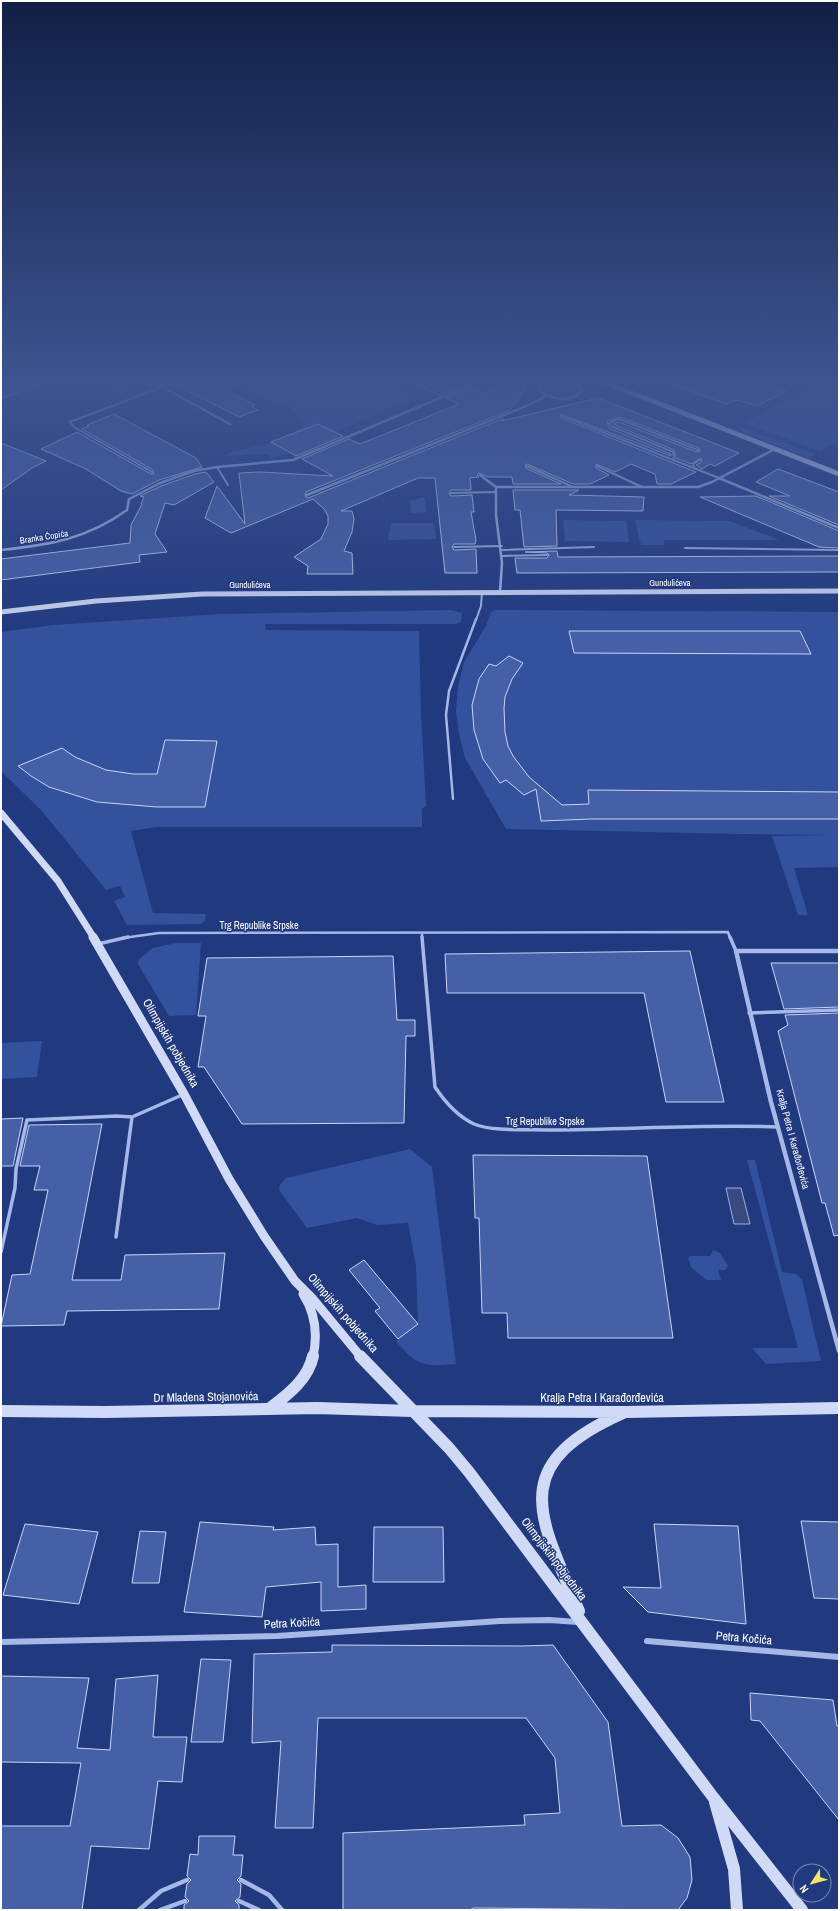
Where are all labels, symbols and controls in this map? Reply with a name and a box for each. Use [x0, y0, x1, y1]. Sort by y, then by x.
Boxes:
street label: Branka Ćopića [19, 527, 69, 547]
street label: Gundulićeva [649, 577, 691, 589]
street label: Gundulićeva [229, 579, 271, 591]
street label: Trg Republike Srpske [220, 919, 299, 932]
street label: Olimpijskih pobjednika [139, 996, 203, 1091]
street label: Kralja Petra I Karađorđevića [773, 1088, 813, 1191]
street label: Trg Republike Srpske [506, 1115, 585, 1128]
street label: Olimpijskih pobjednika [304, 1270, 382, 1356]
street label: Dr Mladena Stojanovića [153, 1388, 259, 1406]
street label: Kralja Petra I Karađorđevića [540, 1390, 664, 1406]
street label: Olimpijskih pobjednika [517, 1514, 591, 1604]
street label: Petra Kočića [263, 1614, 321, 1632]
street label: Petra Kočića [715, 1628, 773, 1648]
north arrow [792, 1863, 832, 1903]
text: N [796, 1882, 811, 1896]

